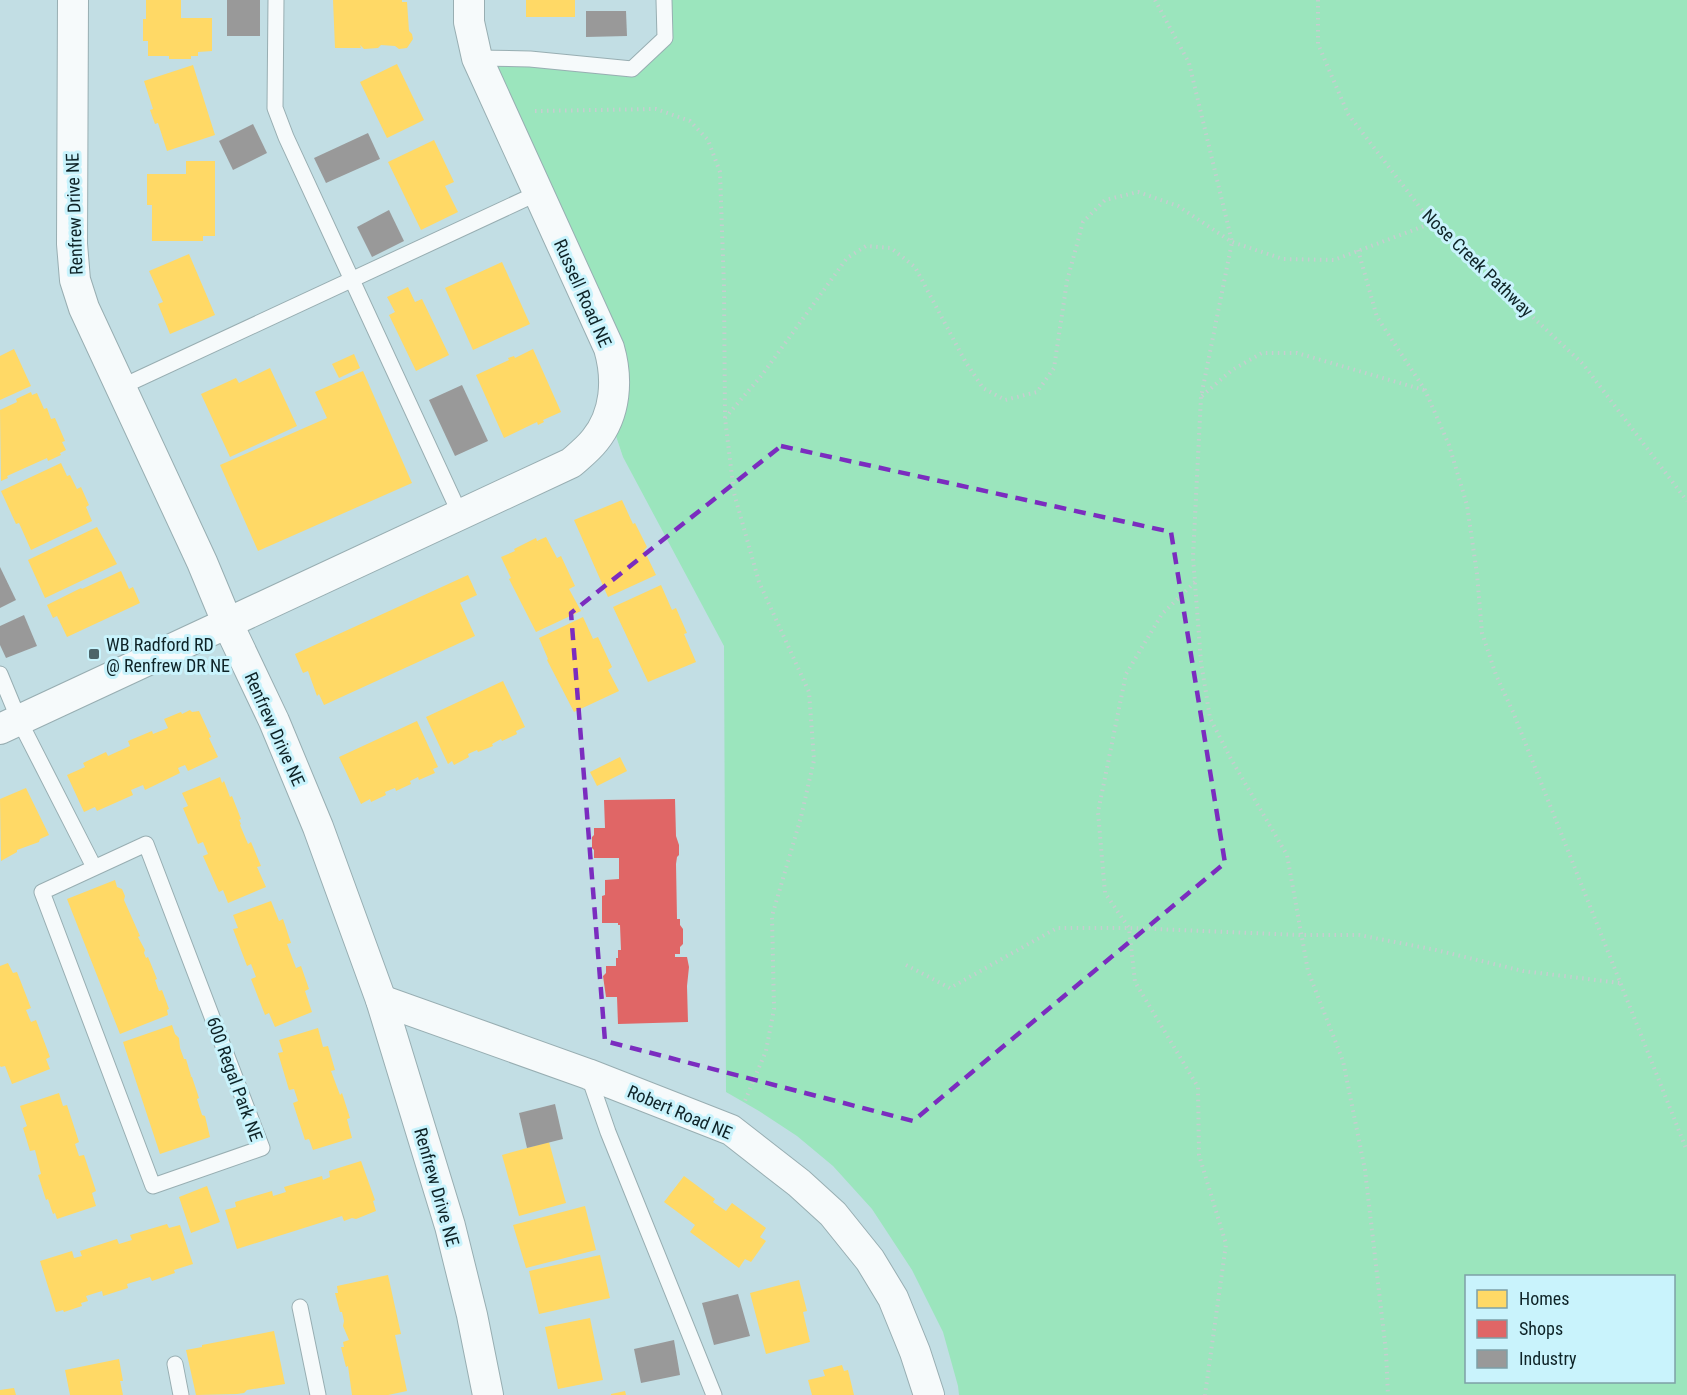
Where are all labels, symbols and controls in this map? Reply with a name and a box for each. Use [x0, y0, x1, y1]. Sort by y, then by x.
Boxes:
street label: Renfrew Drive NE [61, 153, 87, 275]
street label: Nose Creek Pathway [1418, 205, 1538, 322]
street label: Russell Road NE [550, 236, 616, 350]
place label: WB Radford RD @ Renfrew DR NE [106, 634, 230, 676]
marker: WB Radford RD @ Renfrew DR NE [87, 647, 101, 661]
street label: Renfrew Drive NE [241, 669, 309, 789]
street label: 600 Regal Park NE [203, 1014, 267, 1144]
street label: Robert Road NE [625, 1081, 736, 1143]
street label: Renfrew Drive NE [410, 1125, 464, 1249]
legend [1465, 1275, 1675, 1383]
text: Homes [1519, 1288, 1569, 1309]
text: Shops [1519, 1318, 1563, 1339]
text: Industry [1519, 1348, 1577, 1369]

